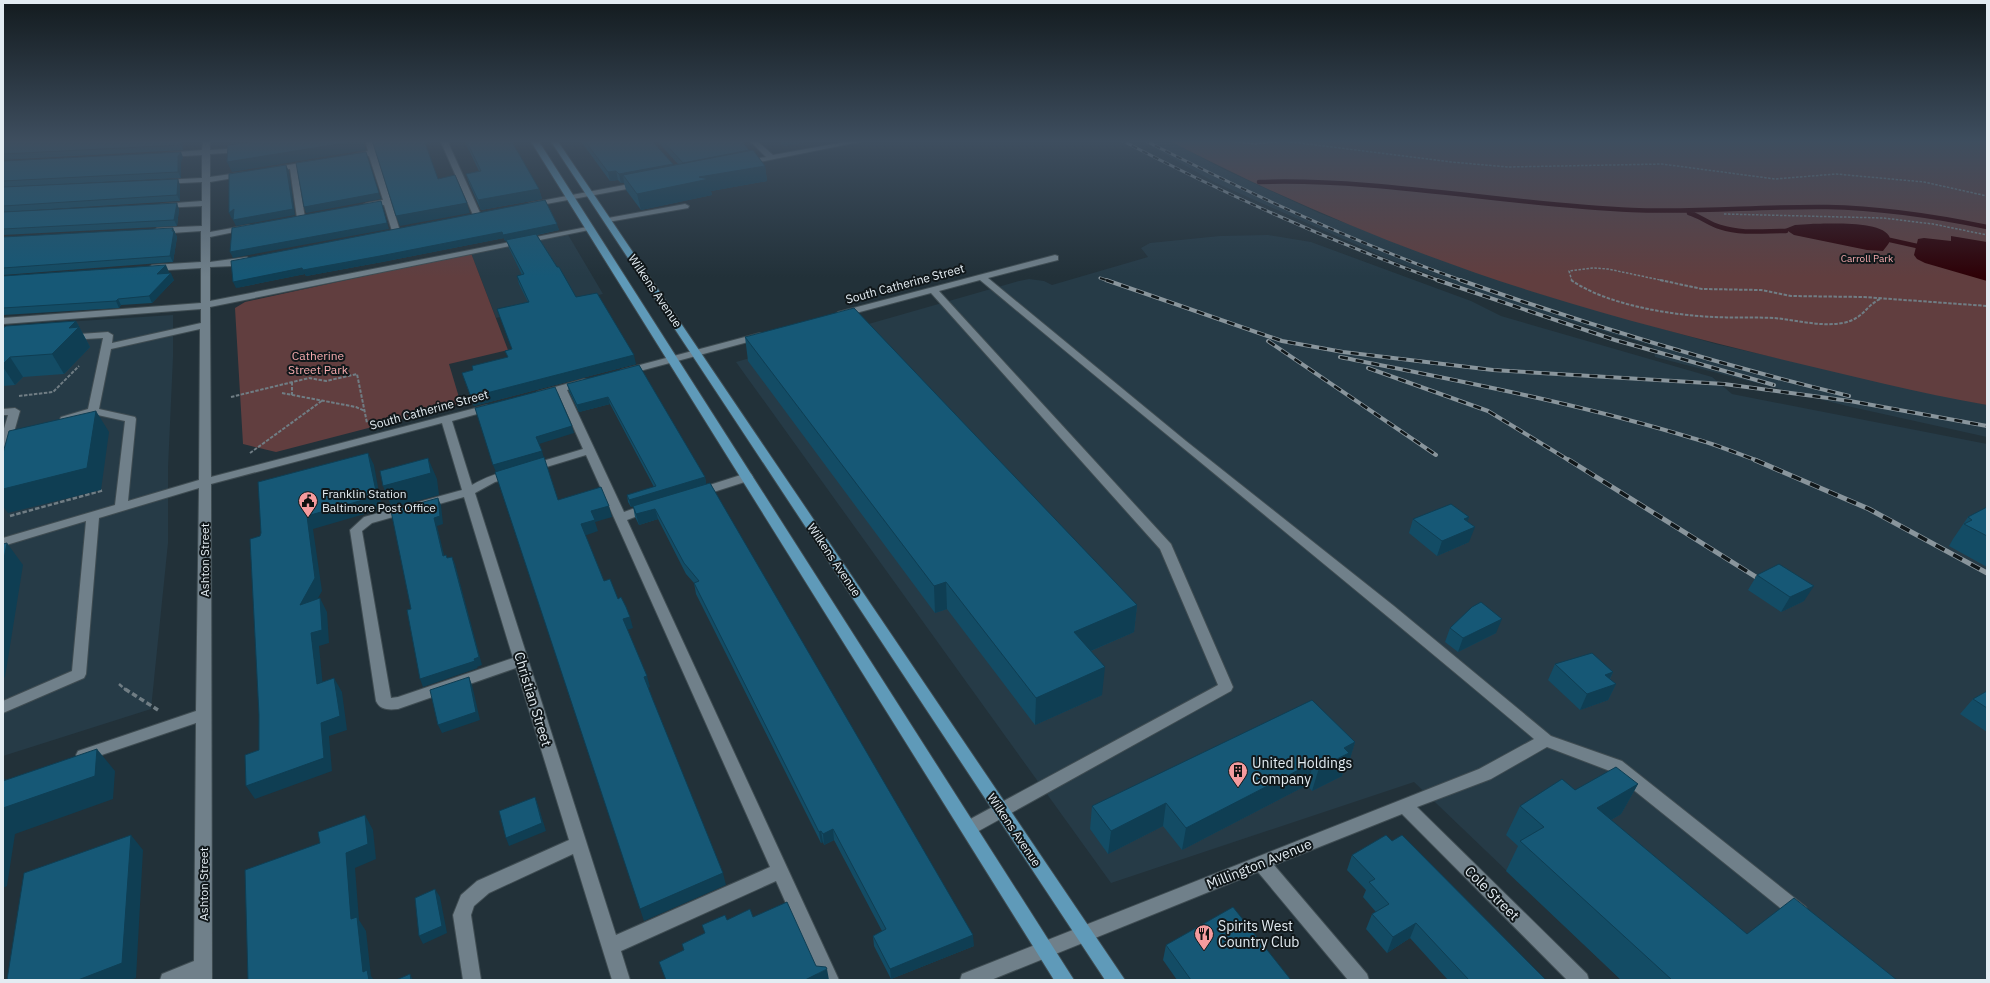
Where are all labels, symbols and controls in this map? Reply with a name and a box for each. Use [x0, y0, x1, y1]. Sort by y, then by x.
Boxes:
street label: Wilkens Avenue [625, 251, 686, 331]
park label: Carroll Park [1841, 252, 1894, 265]
street label: South Catherine Street [844, 260, 966, 307]
park label: Catherine Street Park [288, 348, 349, 377]
street label: South Catherine Street [368, 386, 490, 433]
place label: Franklin Station Baltimore Post Office [322, 486, 436, 515]
public building icon: Franklin Station Baltimore Post Office [297, 490, 319, 518]
street label: Wilkens Avenue [804, 520, 865, 600]
street label: Ashton Street [197, 523, 212, 597]
street label: Christian Street [510, 650, 556, 748]
place label: United Holdings Company [1252, 754, 1352, 788]
building icon: United Holdings Company [1227, 760, 1249, 788]
street label: Wilkens Avenue [984, 790, 1045, 870]
street label: Millington Avenue [1204, 835, 1315, 893]
street label: Ashton Street [196, 847, 211, 921]
street label: Cole Street [1461, 862, 1523, 924]
place label: Spirits West Country Club [1218, 917, 1300, 951]
restaurant icon: Spirits West Country Club [1193, 923, 1215, 951]

